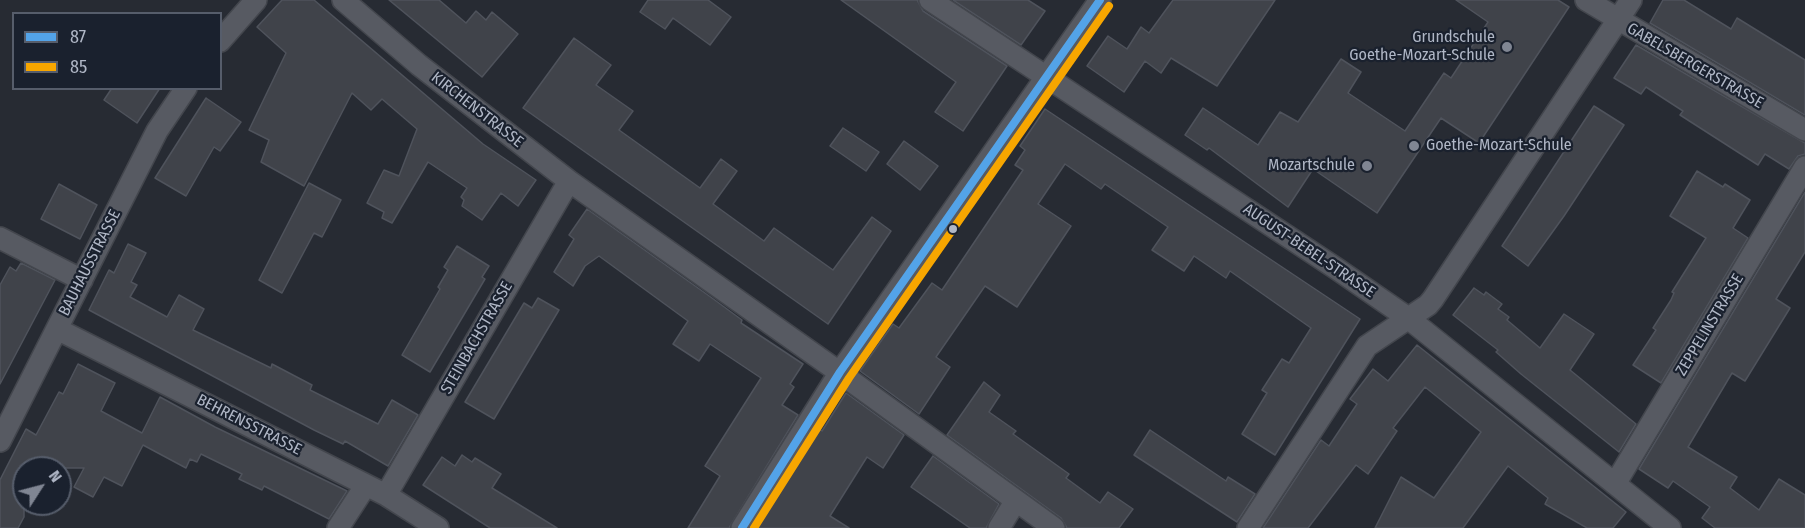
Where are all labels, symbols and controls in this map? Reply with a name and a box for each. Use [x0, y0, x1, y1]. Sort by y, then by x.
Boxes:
legend [12, 12, 222, 90]
street label: GABELSBERGERSTRASSE [1623, 19, 1767, 113]
text: 87 [70, 26, 86, 48]
place label: Grundschule Goethe-Mozart-Schule [1349, 28, 1495, 66]
marker: Grundschule Goethe-Mozart-Schule [1500, 40, 1514, 54]
text: 85 [70, 56, 87, 78]
street label: KIRCHENSTRASSE [427, 68, 527, 152]
place label: Goethe-Mozart-Schule [1426, 136, 1572, 156]
marker: Goethe-Mozart-Schule [1407, 139, 1421, 153]
place label: Mozartschule [1268, 156, 1355, 176]
marker: Mozartschule [1360, 159, 1374, 173]
street label: AUGUST-BEBEL-STRASSE [1239, 200, 1379, 302]
street label: BAUHAUSSTRASSE [55, 207, 125, 319]
unlabelled marker [947, 223, 959, 235]
street label: ZEPPELINSTRASSE [1672, 271, 1748, 379]
street label: STEINBACHSTRASSE [437, 278, 517, 398]
street label: BEHRENSSTRASSE [193, 390, 305, 460]
north arrow [12, 456, 72, 516]
text: N [45, 467, 66, 486]

